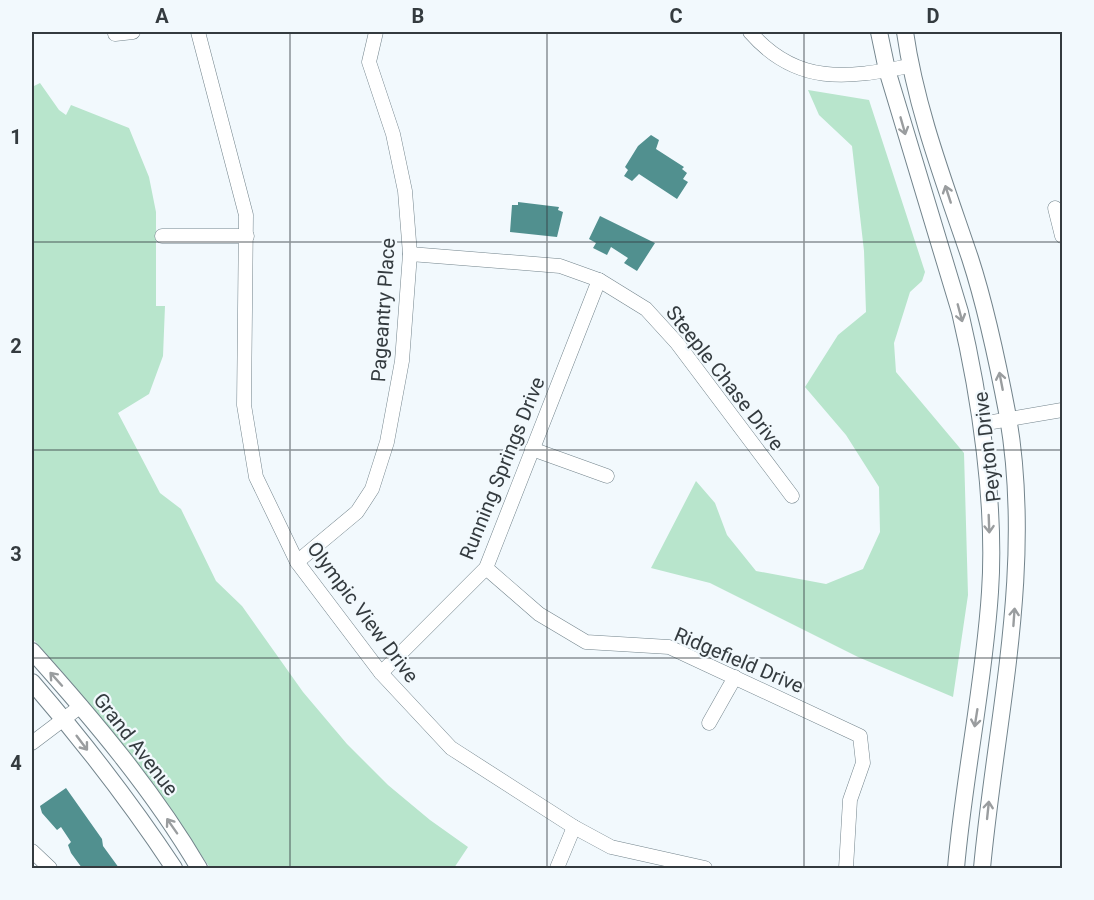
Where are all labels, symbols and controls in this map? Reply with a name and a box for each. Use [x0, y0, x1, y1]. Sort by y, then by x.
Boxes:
text: A [155, 4, 169, 28]
text: B [412, 4, 424, 28]
text: C [669, 4, 683, 28]
text: D [927, 4, 940, 28]
one-way arrow [898, 116, 909, 135]
text: 1 [10, 125, 22, 149]
one-way arrow [942, 185, 953, 204]
street label: Pageantry Place [366, 237, 400, 383]
street label: Steeple Chase Drive [661, 301, 789, 455]
one-way arrow [954, 303, 966, 322]
text: 2 [10, 334, 22, 358]
one-way arrow [995, 372, 1006, 392]
street label: Running Springs Drive [454, 373, 550, 563]
street label: Peyton Drive [968, 390, 1006, 504]
one-way arrow [983, 514, 995, 534]
street label: Olympic View Drive [302, 537, 424, 687]
text: 3 [10, 542, 22, 566]
one-way arrow [1008, 608, 1019, 628]
street label: Ridgefield Drive [671, 622, 807, 698]
one-way arrow [49, 671, 63, 686]
street label: Grand Avenue [89, 688, 183, 800]
one-way arrow [971, 708, 982, 728]
one-way arrow [76, 735, 88, 751]
text: 4 [10, 751, 22, 775]
one-way arrow [983, 801, 994, 821]
one-way arrow [165, 818, 178, 834]

